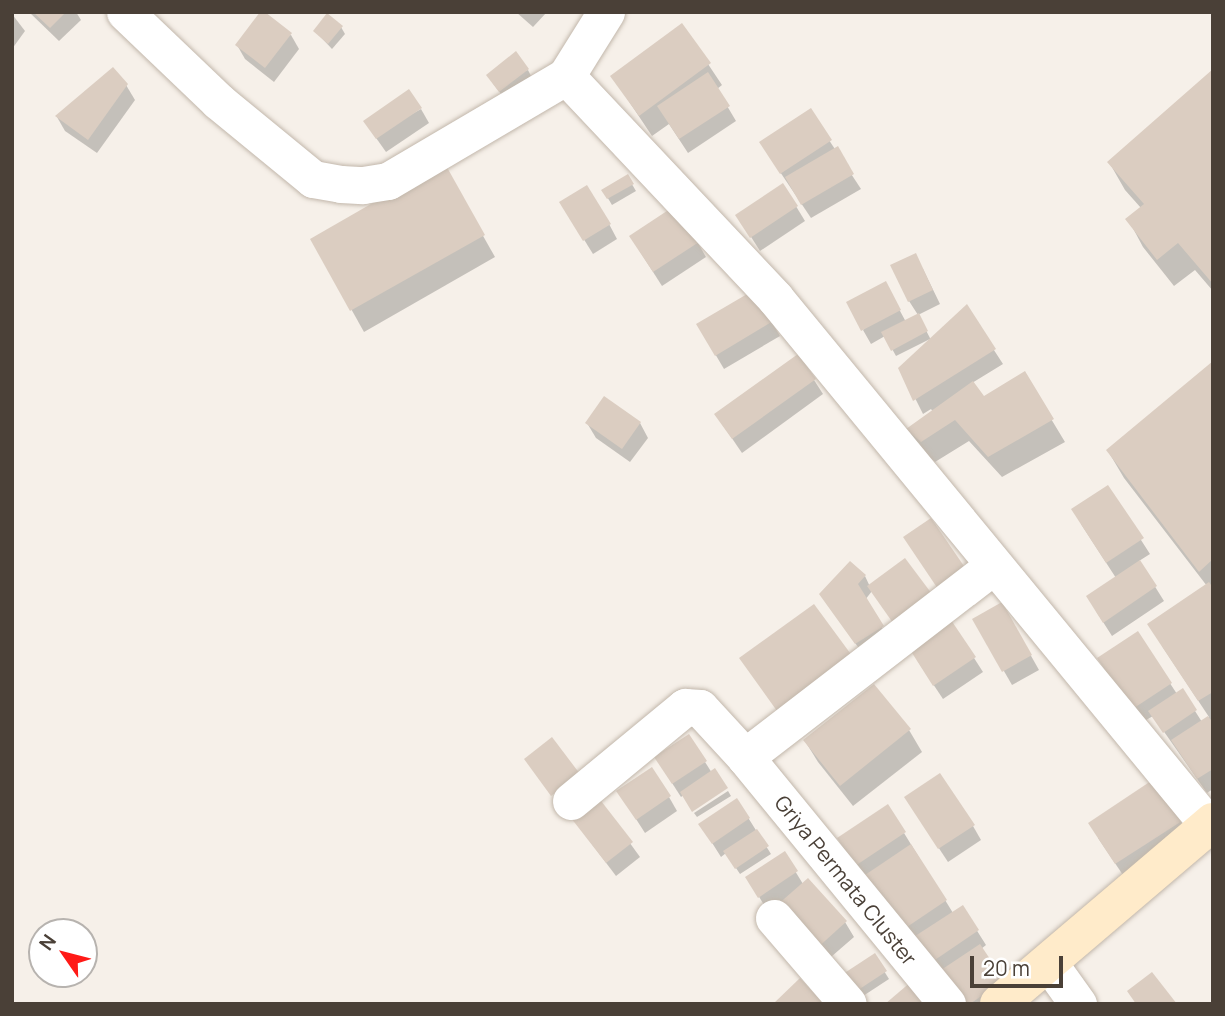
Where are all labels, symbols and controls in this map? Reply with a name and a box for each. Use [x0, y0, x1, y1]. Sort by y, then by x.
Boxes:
street label: Griya Permata Cluster [770, 790, 922, 970]
north arrow [28, 918, 98, 988]
text: N [33, 929, 62, 955]
scale bar [973, 942, 1066, 986]
text: 20 m [983, 954, 1030, 982]

